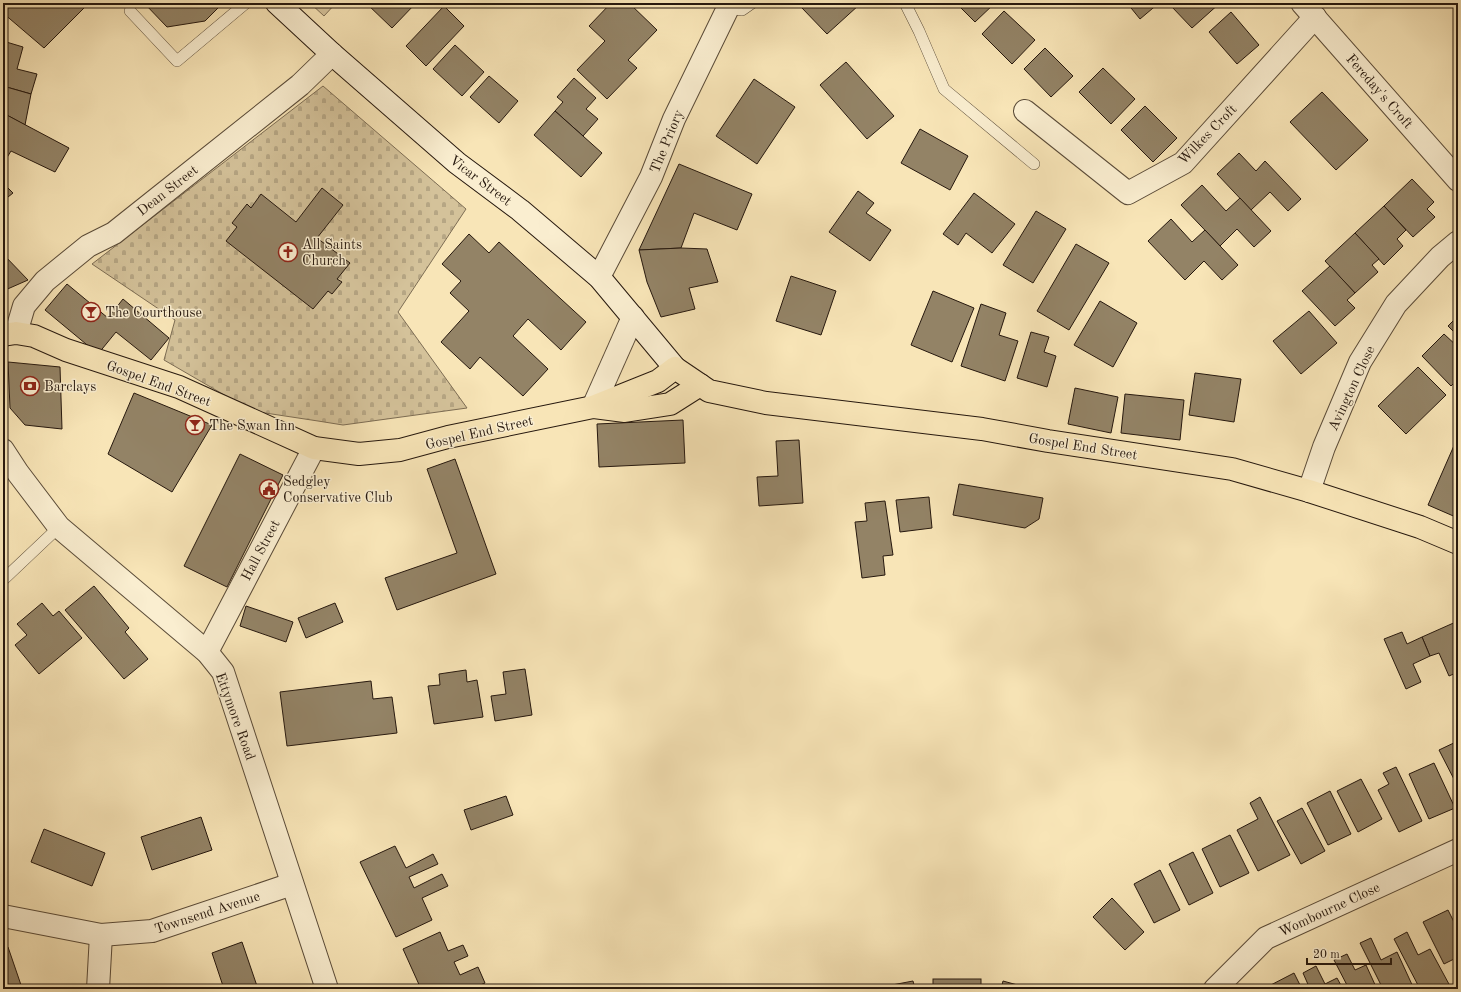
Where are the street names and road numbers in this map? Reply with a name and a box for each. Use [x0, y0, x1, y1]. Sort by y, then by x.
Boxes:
street label: Fereday's Croft [1343, 52, 1415, 132]
street label: Wilkes Croft [1176, 102, 1240, 167]
street label: The Priory [648, 107, 686, 175]
street label: Vicar Street [447, 153, 514, 209]
street label: Dean Street [135, 163, 201, 219]
street label: Avington Close [1326, 344, 1378, 433]
street label: Gospel End Street [105, 359, 213, 409]
street label: Gospel End Street [424, 414, 535, 452]
street label: Gospel End Street [1027, 431, 1138, 463]
street label: Hall Street [239, 518, 283, 583]
street label: Ettymore Road [213, 671, 257, 762]
street label: Wombourne Close [1277, 880, 1382, 939]
street label: Townsend Avenue [153, 889, 262, 937]

